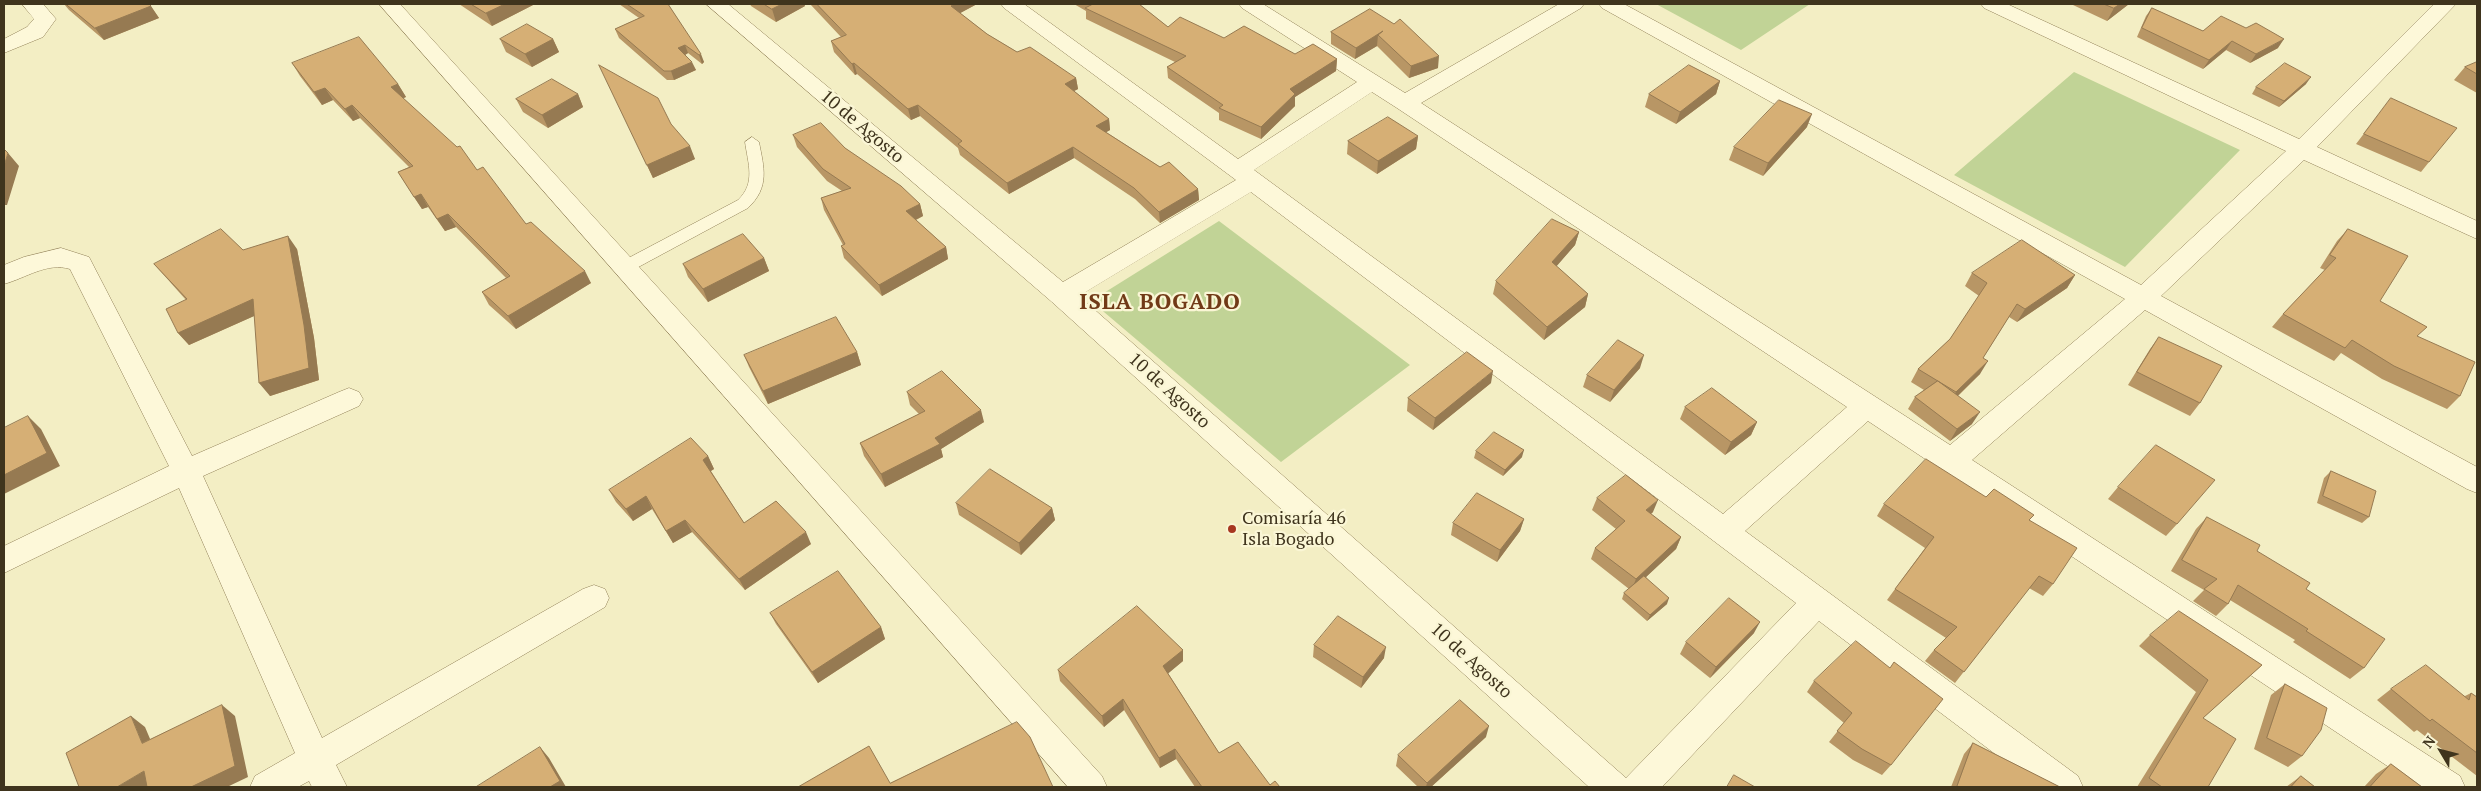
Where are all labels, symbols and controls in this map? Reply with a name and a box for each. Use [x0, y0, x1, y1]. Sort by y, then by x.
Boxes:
street label: 10 de Agosto [816, 86, 908, 168]
district label: ISLA BOGADO [1078, 290, 1242, 316]
street label: 10 de Agosto [1124, 349, 1214, 433]
place label: Comisaría 46 Isla Bogado [1242, 508, 1346, 550]
marker: Comisaría 46 Isla Bogado [1226, 523, 1238, 535]
street label: 10 de Agosto [1426, 619, 1516, 703]
north arrow [2416, 726, 2466, 776]
text: N [2418, 732, 2439, 752]

